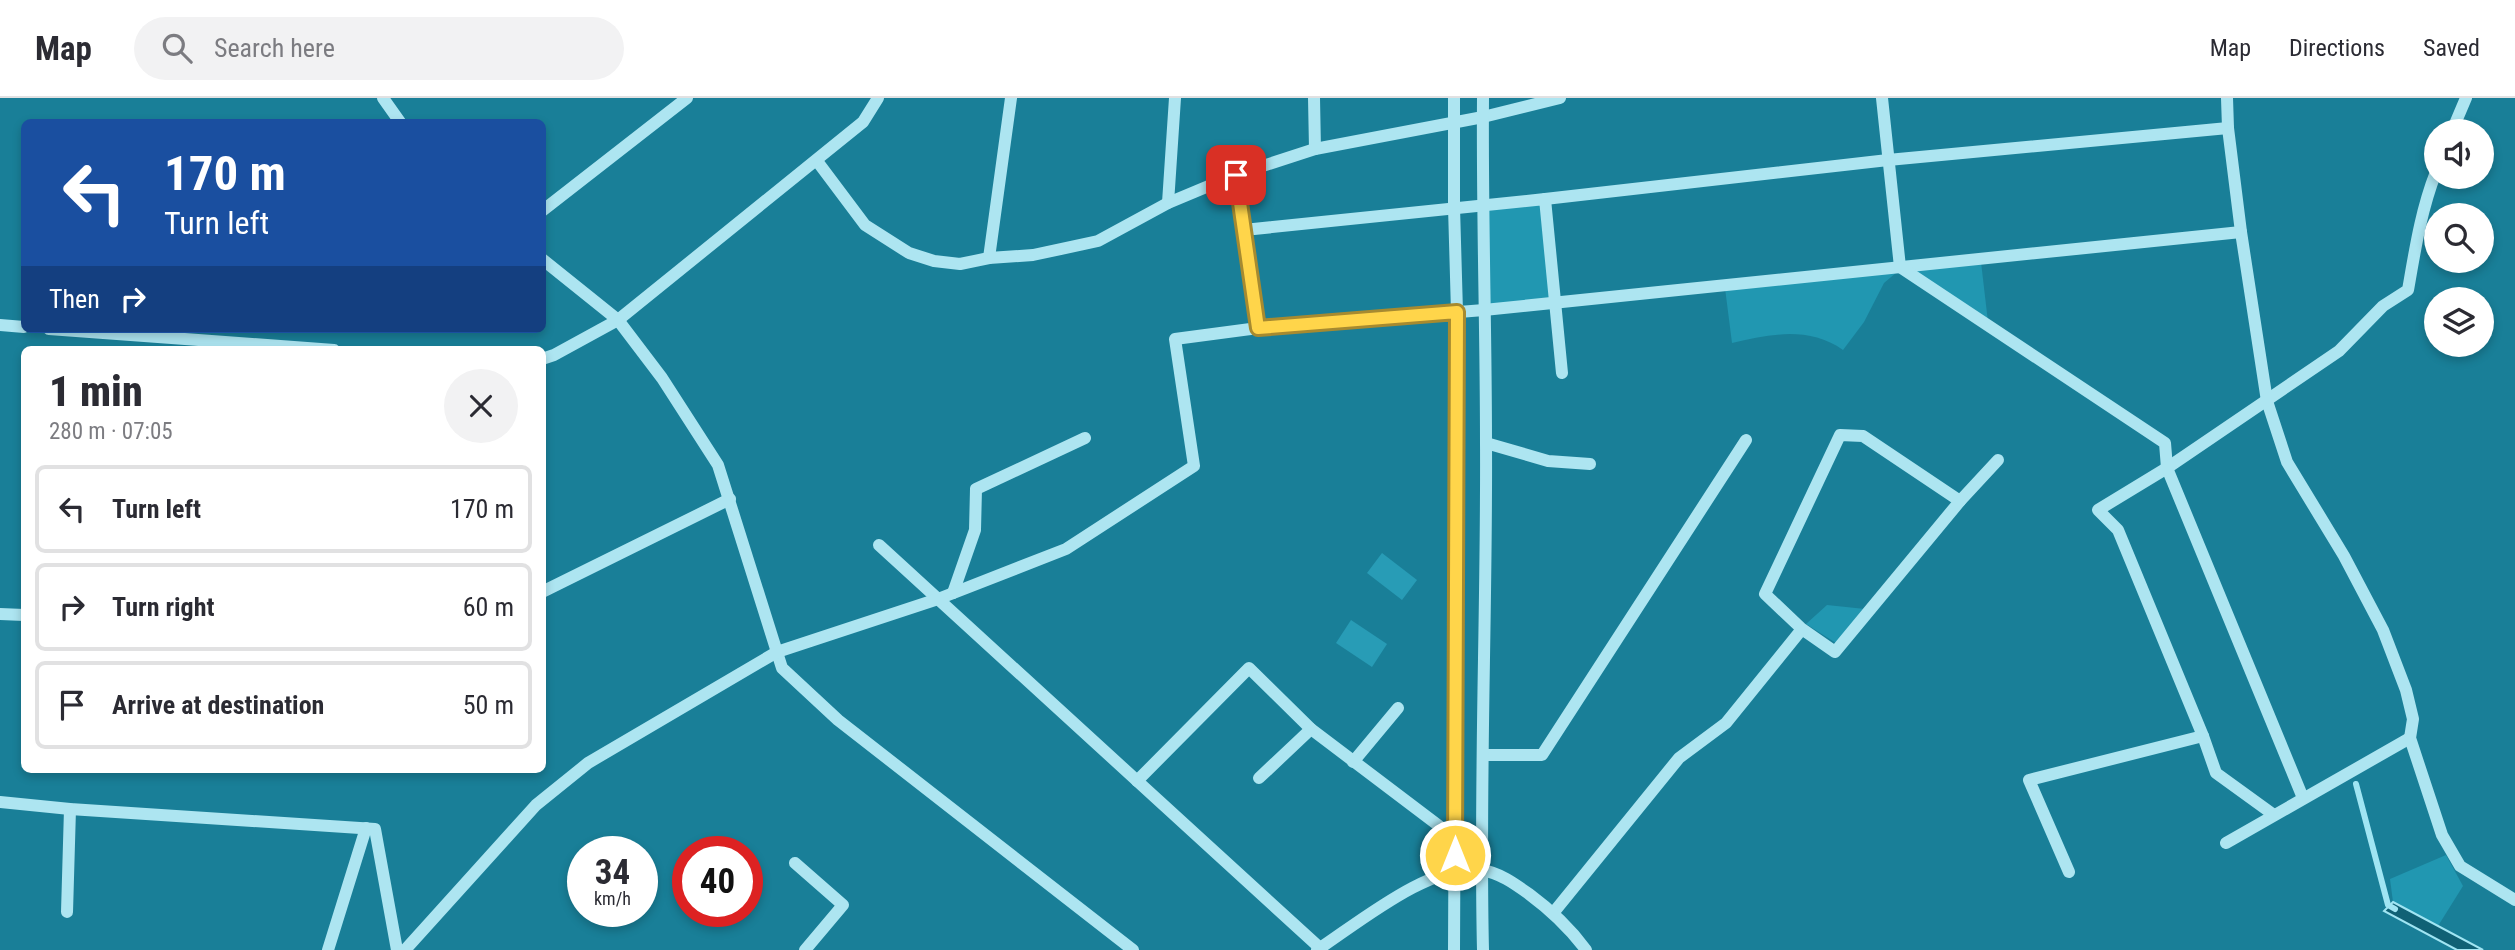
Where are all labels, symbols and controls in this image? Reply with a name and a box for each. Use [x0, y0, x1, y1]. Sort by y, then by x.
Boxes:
search box [134, 17, 624, 80]
text: Map [35, 29, 92, 68]
icon: search [158, 29, 196, 67]
text: Search here [214, 33, 335, 63]
text: Map [2210, 34, 2251, 62]
text: Directions [2289, 34, 2385, 62]
text: Saved [2423, 34, 2480, 62]
map controls [2424, 119, 2494, 357]
button: sound [2424, 119, 2494, 189]
text: 170 m [164, 145, 286, 202]
pin [1206, 145, 1266, 205]
icon: left [49, 147, 140, 238]
icon: arrive [1217, 156, 1255, 194]
button: search [2424, 203, 2494, 273]
text: Turn left [164, 204, 269, 242]
icon: right [114, 280, 152, 318]
text: Then [49, 284, 100, 314]
button: layers [2424, 287, 2494, 357]
text: 1 min [49, 367, 143, 416]
button: close [444, 369, 518, 443]
text: 280 m · 07:05 [49, 418, 173, 445]
icon: left [53, 490, 91, 528]
text: Turn left [112, 494, 201, 524]
text: 170 m [450, 494, 514, 524]
icon: right [53, 588, 91, 626]
text: Turn right [112, 592, 214, 622]
text: 60 m [463, 592, 514, 622]
icon: arrive [53, 686, 91, 724]
text: Arrive at destination [112, 690, 324, 720]
text: 50 m [463, 690, 514, 720]
position arrow [1418, 818, 1492, 892]
speed limit sign: 40 [672, 836, 763, 927]
text: 34 [595, 852, 630, 893]
text: km/h [594, 888, 631, 909]

